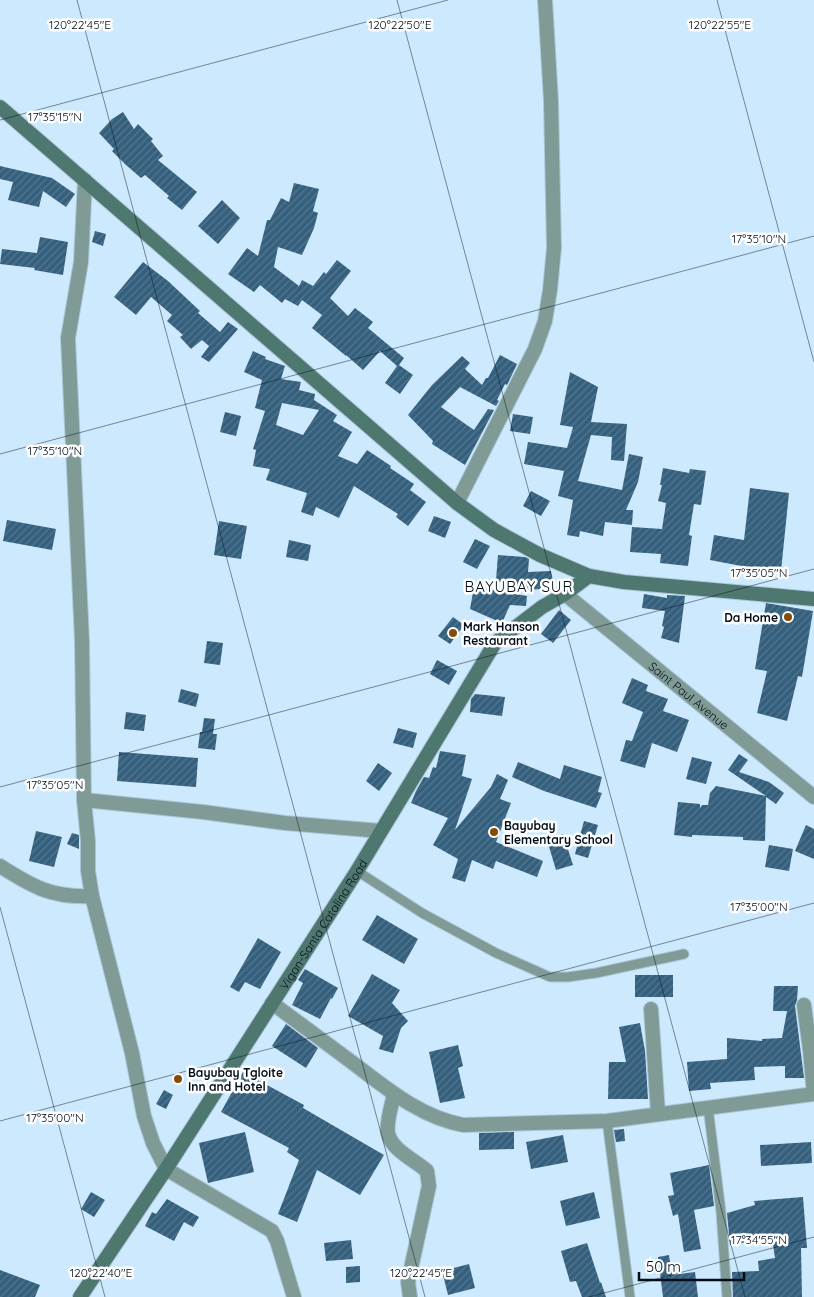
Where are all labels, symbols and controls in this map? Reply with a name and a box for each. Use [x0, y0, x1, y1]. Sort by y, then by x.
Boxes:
text: 120°22'45"E [49, 17, 111, 32]
text: 120°22'50"E [369, 17, 432, 32]
text: 120°22'55"E [689, 17, 751, 32]
text: 17°35'15"N [28, 109, 82, 124]
text: 17°35'10"N [732, 231, 786, 246]
text: 17°35'10"N [28, 443, 82, 458]
text: 17°35'05"N [731, 565, 787, 580]
district label: BAYUBAY SUR [464, 577, 574, 596]
place label: Da Home [724, 610, 778, 625]
marker: Da Home [782, 611, 794, 623]
place label: Mark Hanson Restaurant [463, 619, 540, 648]
marker: Mark Hanson Restaurant [447, 627, 459, 639]
street label: Saint Paul Avenue [646, 658, 732, 732]
text: 17°35'05"N [27, 777, 83, 792]
place label: Bayubay Elementary School [504, 818, 613, 847]
marker: Bayubay Elementary School [488, 826, 500, 838]
street label: Vigan-Santa Catalina Road [276, 856, 370, 992]
text: 17°35'00"N [730, 899, 788, 914]
place label: Bayubay Tgloite Inn and Hotel [188, 1065, 283, 1094]
marker: Bayubay Tgloite Inn and Hotel [172, 1073, 184, 1085]
text: 17°35'00"N [26, 1110, 84, 1125]
text: 17°34'55"N [731, 1232, 787, 1247]
scale bar [639, 1250, 744, 1282]
text: 50 m [646, 1257, 681, 1276]
text: 120°22'40"E [70, 1265, 133, 1280]
text: 120°22'45"E [390, 1265, 452, 1280]

